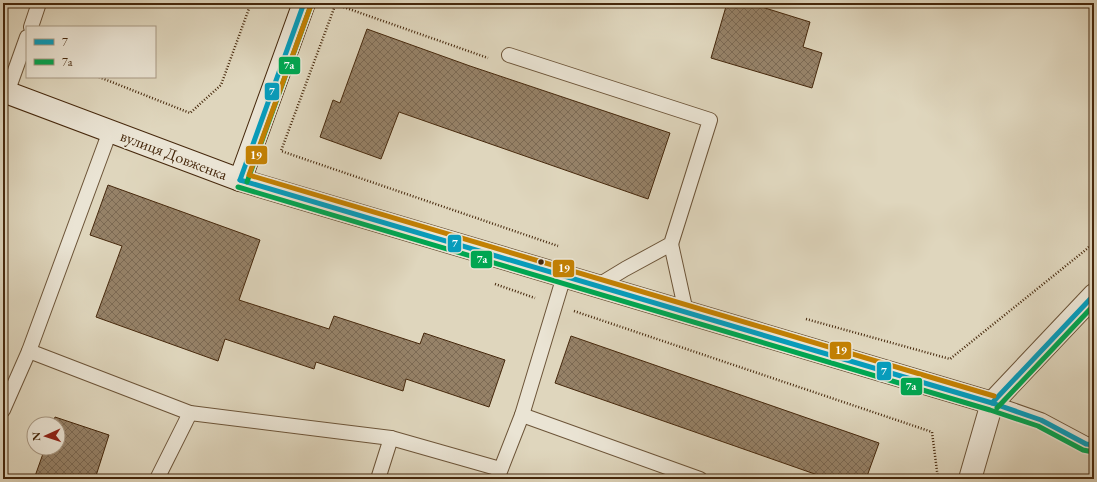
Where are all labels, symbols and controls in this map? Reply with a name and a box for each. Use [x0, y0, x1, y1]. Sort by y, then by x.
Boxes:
legend [26, 26, 156, 78]
text: 7 [62, 34, 68, 50]
text: 7а [62, 54, 73, 70]
line badge: 7а [278, 56, 301, 75]
text: 7а [284, 58, 294, 72]
line badge: 7 [264, 82, 280, 101]
text: 7 [269, 84, 275, 98]
street label: вулиця Довженка [118, 125, 231, 185]
line badge: 19 [245, 145, 268, 165]
text: 19 [250, 148, 262, 162]
line badge: 7 [447, 234, 462, 253]
text: 7 [452, 236, 458, 250]
line badge: 7а [470, 250, 493, 269]
text: 7а [477, 252, 487, 266]
unlabelled marker [536, 257, 546, 267]
line badge: 19 [552, 259, 575, 278]
text: 19 [558, 261, 570, 275]
line badge: 19 [829, 341, 852, 360]
text: 19 [835, 343, 847, 357]
line badge: 7 [876, 361, 892, 381]
text: 7 [881, 364, 887, 378]
line badge: 7а [900, 377, 923, 396]
text: 7а [906, 379, 916, 393]
north arrow [26, 416, 66, 456]
text: N [29, 432, 43, 441]

